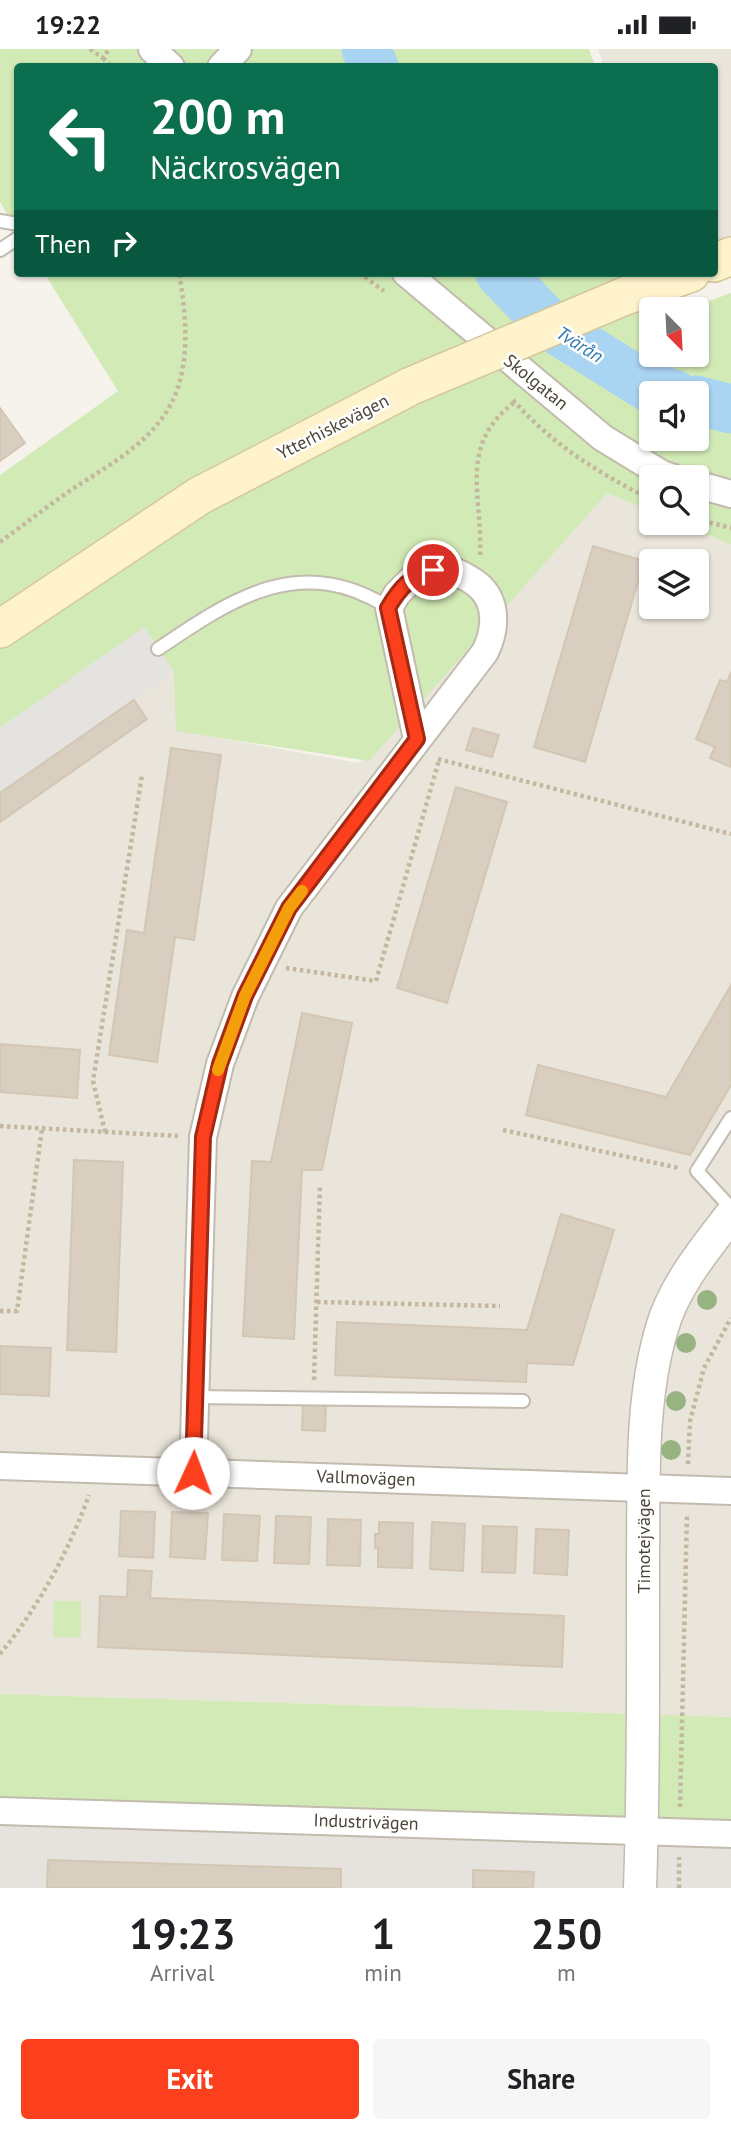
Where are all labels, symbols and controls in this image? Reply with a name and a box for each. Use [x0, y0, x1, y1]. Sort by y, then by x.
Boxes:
text: 19:22 [35, 8, 101, 41]
text: 200 m [150, 84, 285, 148]
icon: left [35, 91, 126, 182]
text: Näckrosvägen [150, 146, 341, 188]
icon: right [105, 224, 143, 262]
text: Then [35, 227, 91, 260]
north arrow [639, 297, 709, 367]
map controls [639, 297, 709, 619]
water label: Tvärån [552, 320, 608, 368]
street label: Skolgatan [499, 349, 573, 415]
button: sound [639, 381, 709, 451]
street label: Ytterhiskevägen [273, 389, 392, 465]
button: search [639, 465, 709, 535]
pin [403, 540, 463, 600]
button: layers [639, 549, 709, 619]
icon: arrive [414, 551, 452, 589]
position arrow [156, 1436, 230, 1510]
street label: Vallmovägen [315, 1464, 416, 1491]
street label: Timotejvägen [632, 1488, 655, 1594]
street label: Industrivägen [313, 1808, 419, 1835]
text: 19:23 [129, 1906, 235, 1961]
text: 1 [371, 1906, 395, 1961]
text: 250 [531, 1906, 602, 1961]
text: Arrival [150, 1958, 214, 1987]
text: min [364, 1958, 402, 1987]
text: m [557, 1958, 576, 1987]
button: Exit [21, 2039, 359, 2119]
button: Share [373, 2039, 710, 2119]

